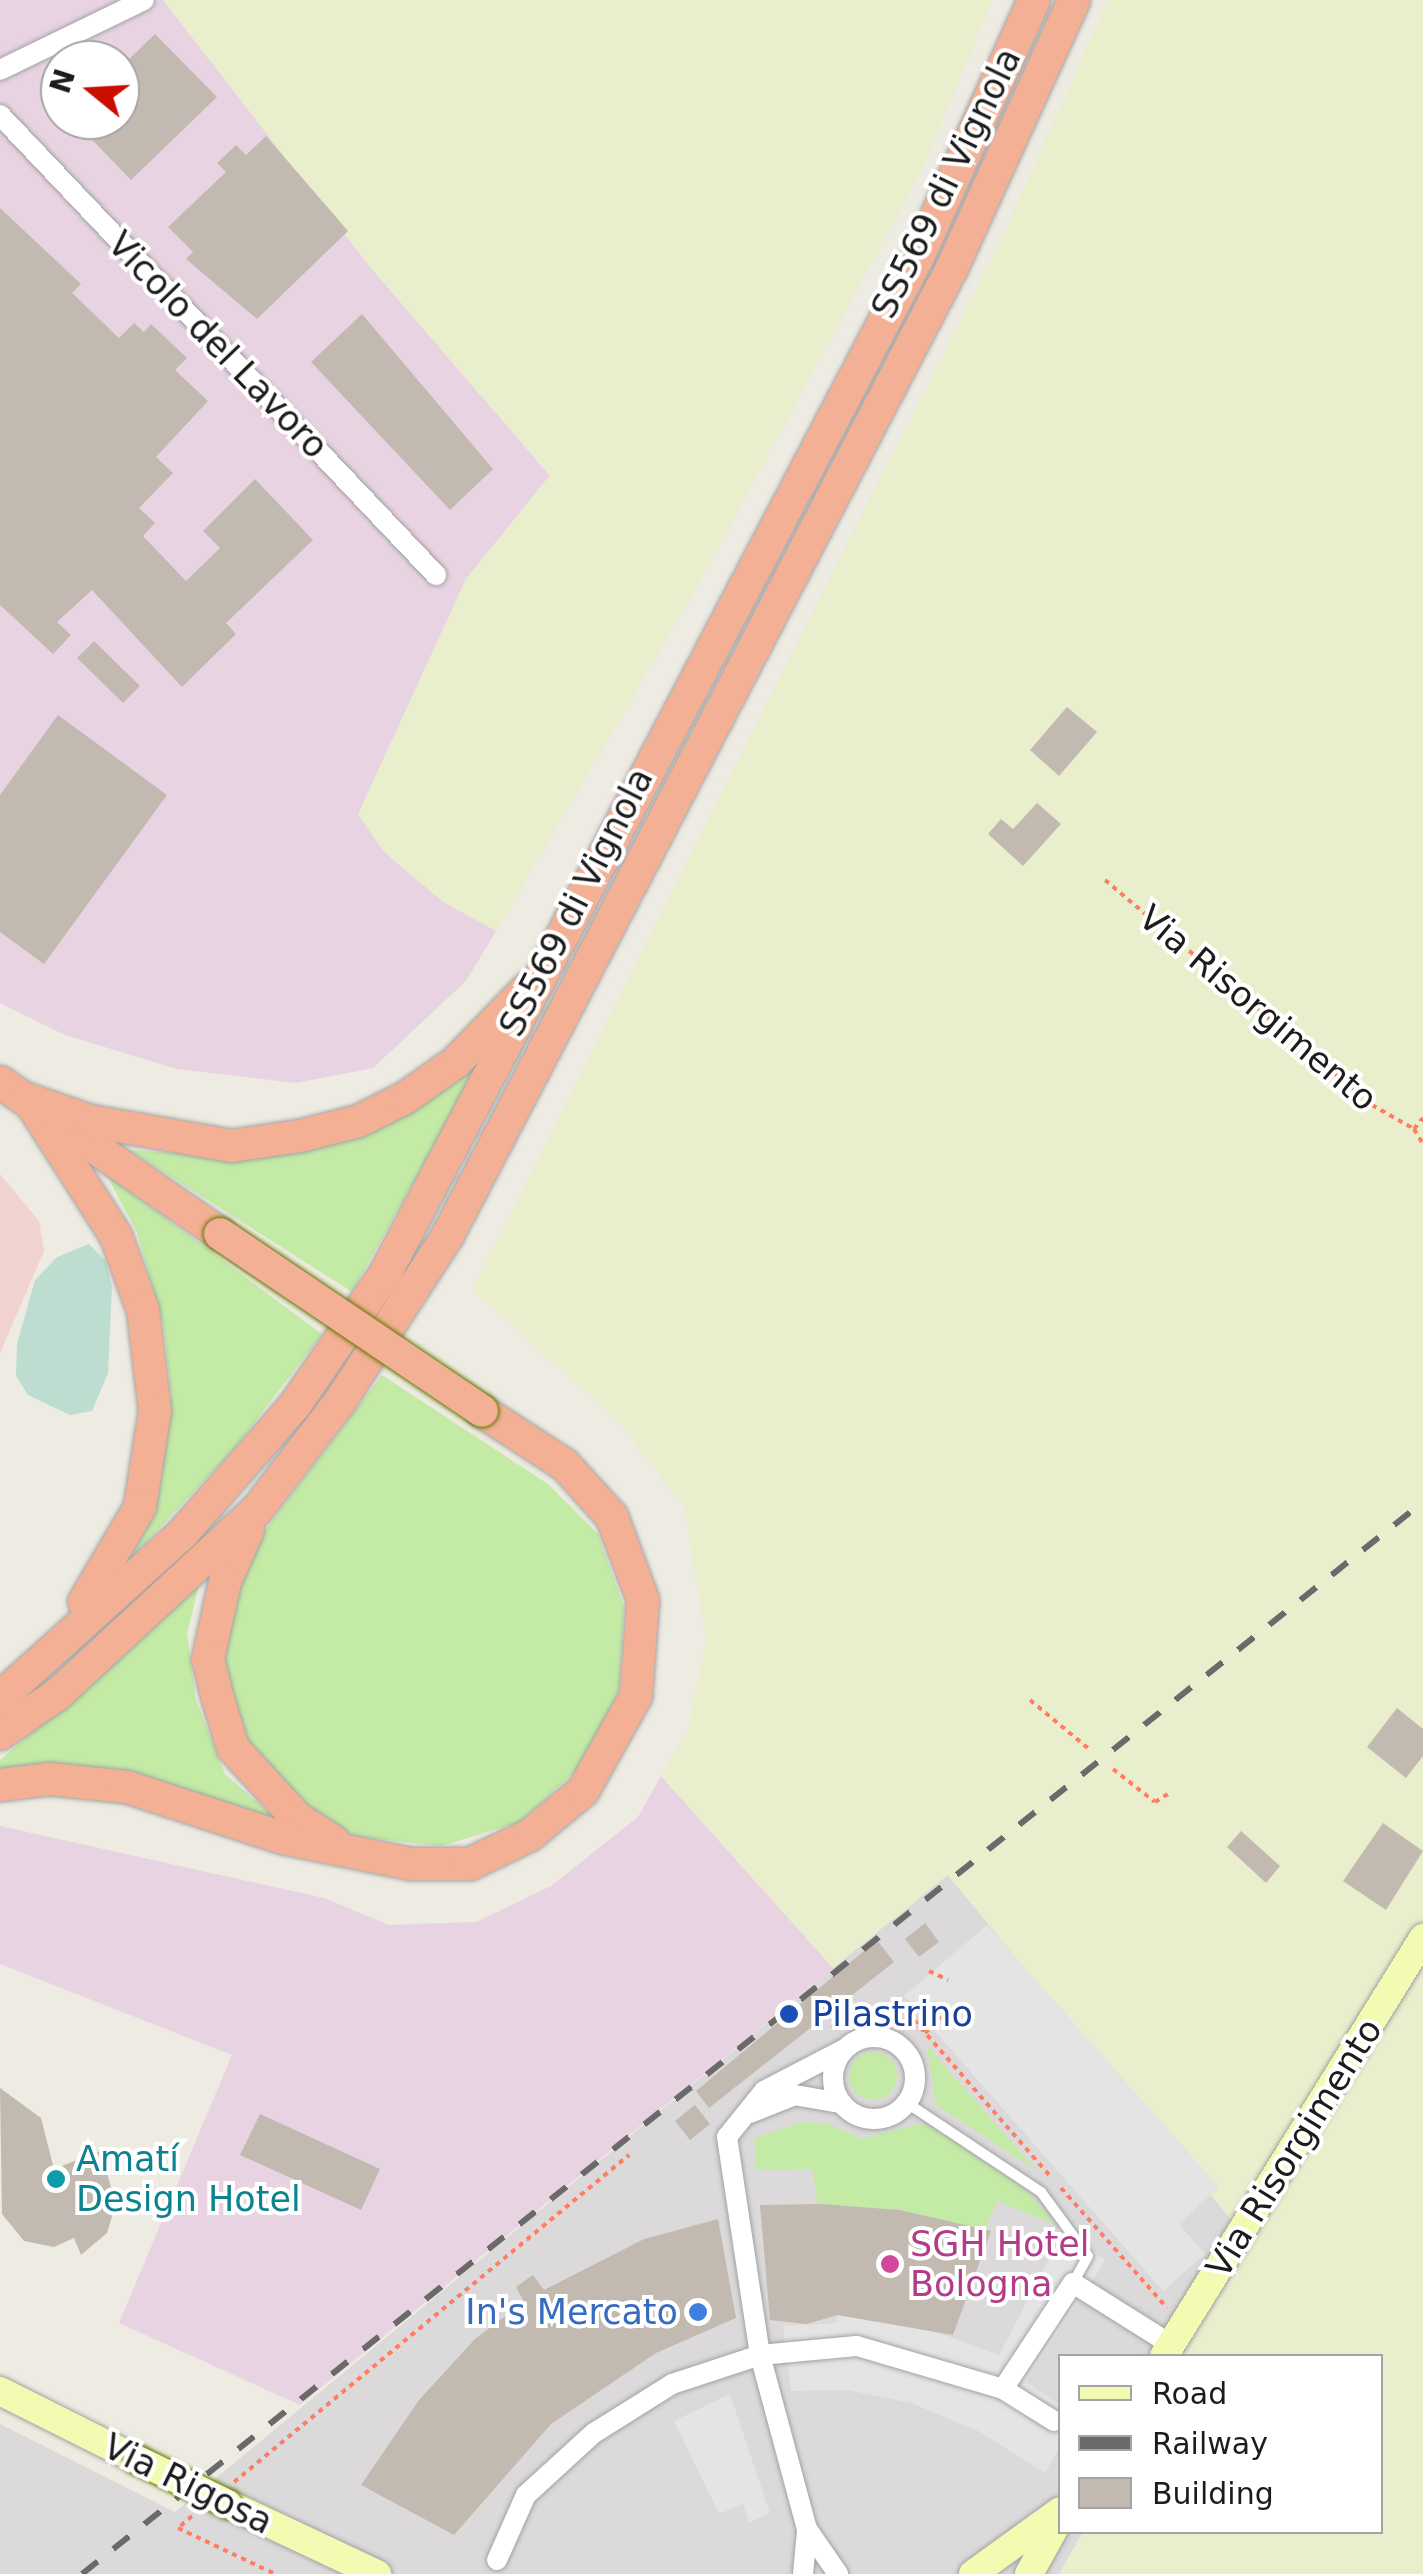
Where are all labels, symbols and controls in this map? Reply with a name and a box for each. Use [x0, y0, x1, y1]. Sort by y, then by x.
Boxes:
north arrow [40, 40, 140, 140]
street label: SS569 di Vignola [862, 41, 1030, 325]
text: N [44, 65, 82, 97]
street label: Vicolo del Lavoro [99, 223, 337, 467]
street label: SS569 di Vignola [490, 761, 662, 1043]
street label: Via Risorgimento [1130, 896, 1386, 1120]
place label: Pilastrino [812, 1993, 973, 2035]
marker: Pilastrino [776, 2001, 802, 2027]
street label: Via Risorgimento [1197, 2011, 1391, 2285]
place label: Amatí Design Hotel [76, 2138, 301, 2220]
marker: Amatí Design Hotel [45, 2168, 67, 2190]
place label: SGH Hotel Bologna [910, 2223, 1089, 2305]
marker: SGH Hotel Bologna [879, 2253, 901, 2275]
place label: In's Mercato [465, 2291, 678, 2333]
marker: In's Mercato [687, 2301, 709, 2323]
legend [1058, 2354, 1383, 2534]
text: Road [1152, 2376, 1227, 2411]
street label: Via Rigosa [97, 2425, 279, 2543]
text: Railway [1152, 2426, 1268, 2461]
text: Building [1152, 2476, 1274, 2511]

